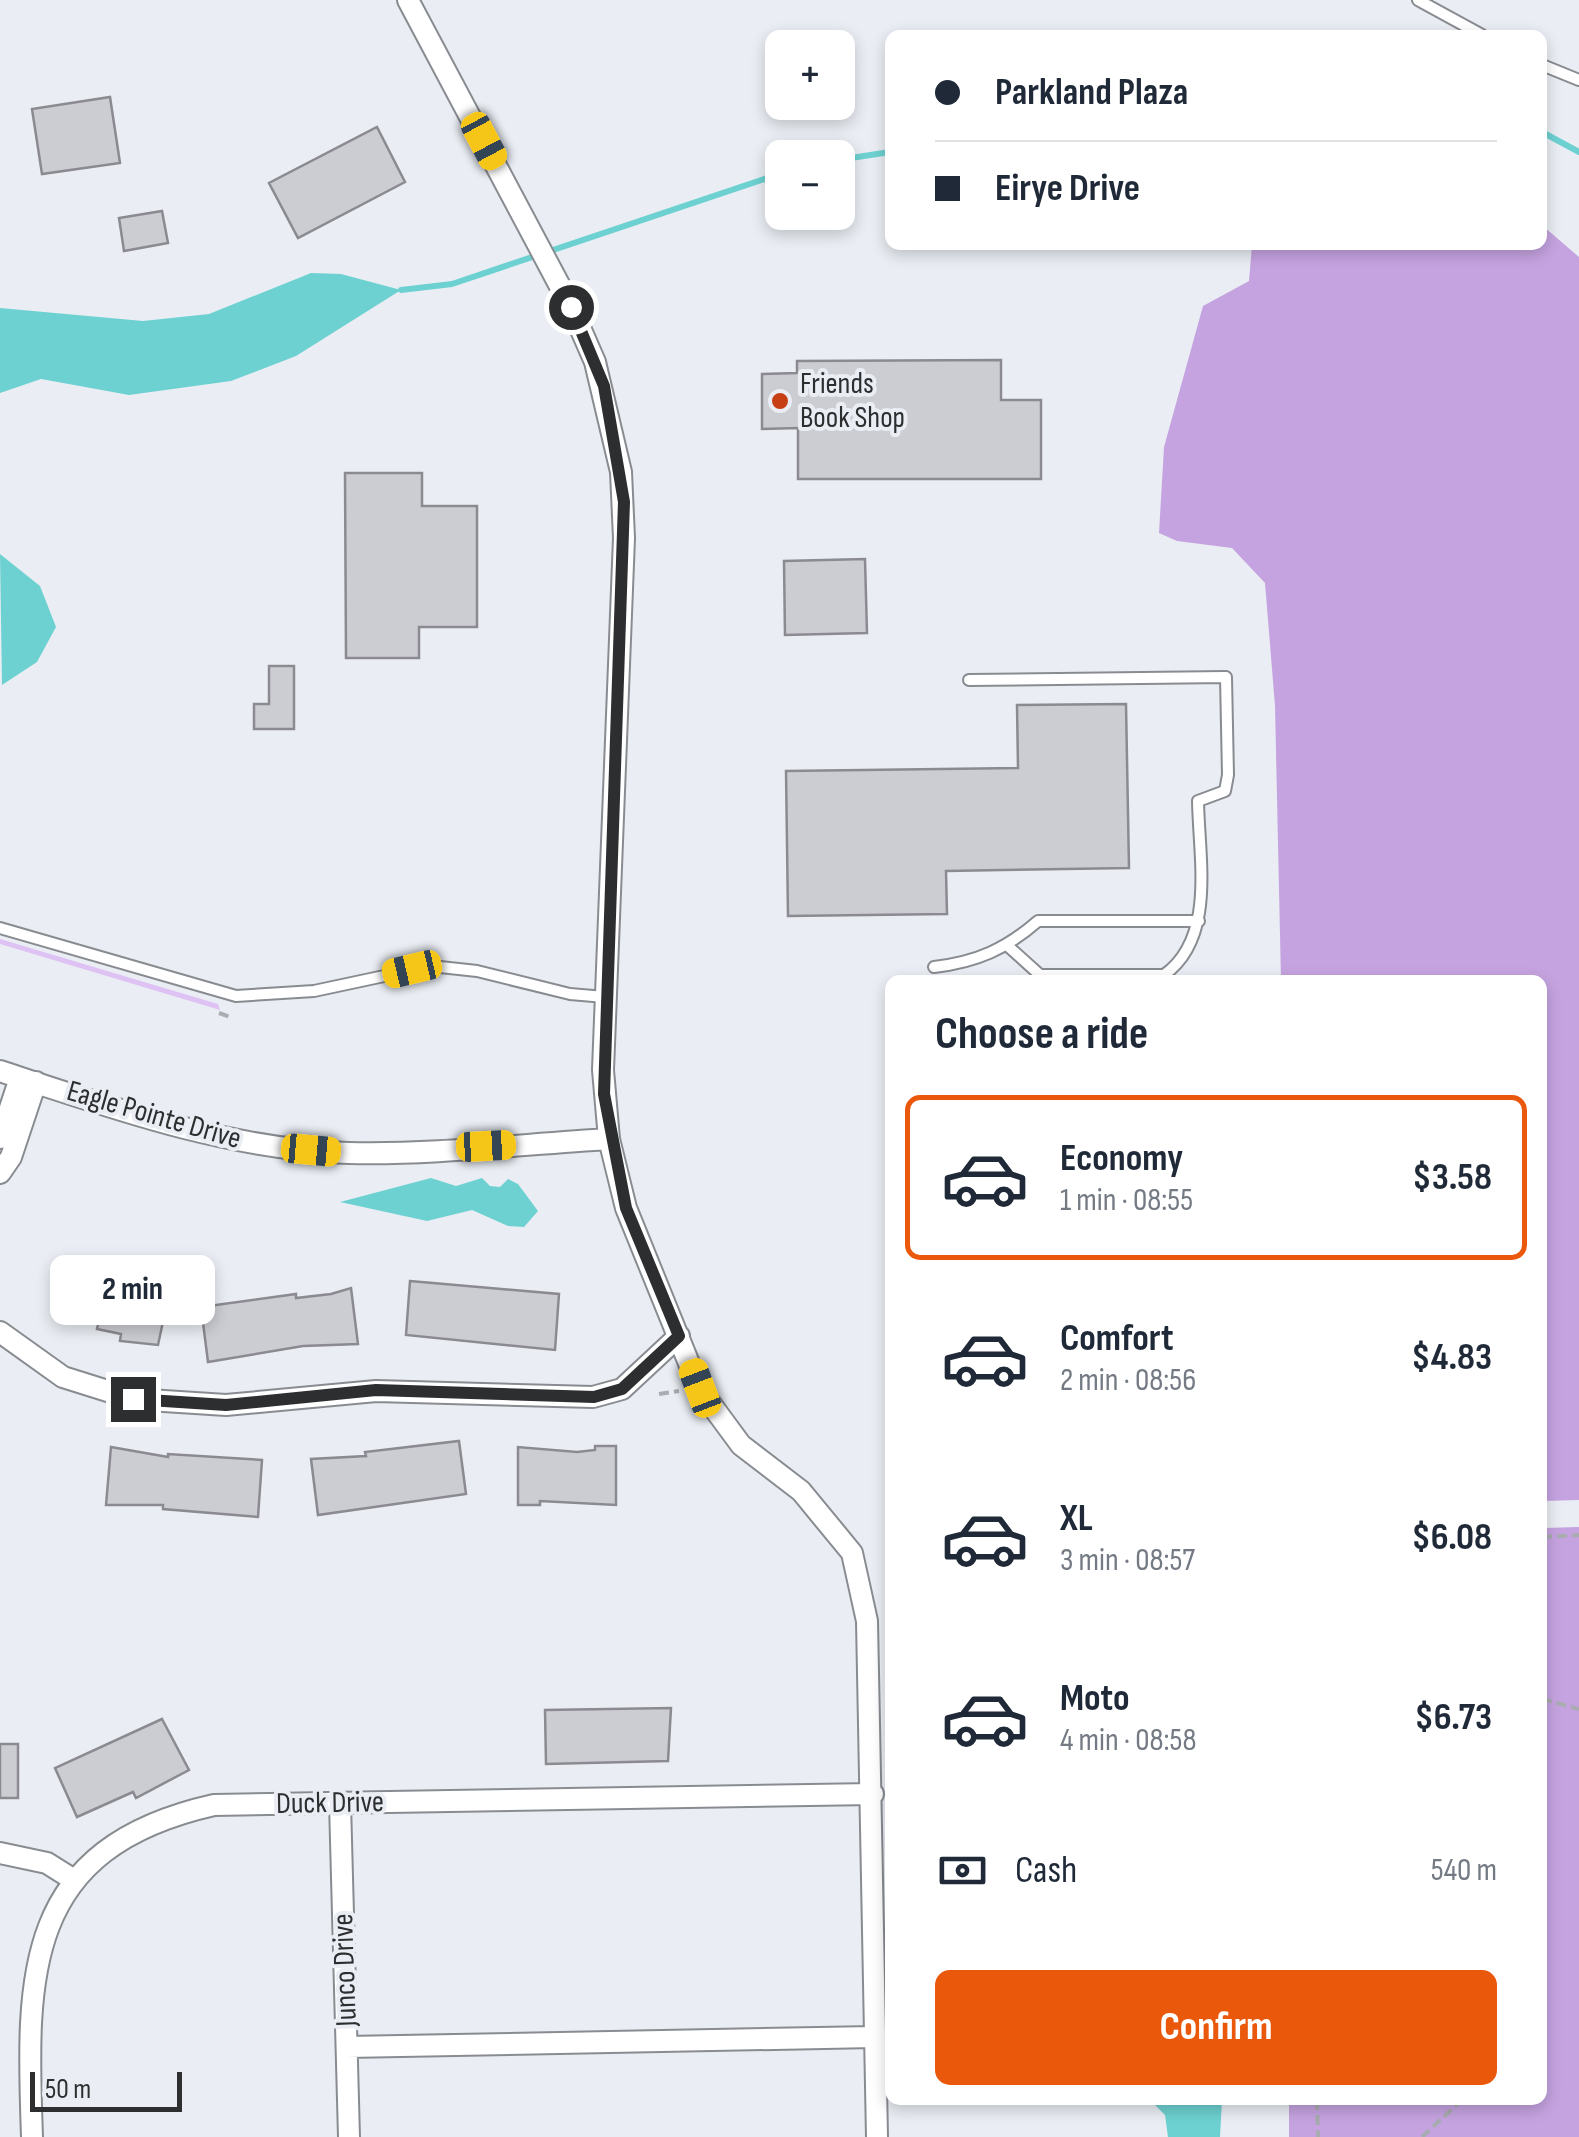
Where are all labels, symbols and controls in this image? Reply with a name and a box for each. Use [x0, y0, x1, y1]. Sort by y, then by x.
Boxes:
map controls [765, 30, 855, 230]
button: + [765, 30, 855, 120]
text: Parkland Plaza [995, 70, 1188, 115]
car [457, 107, 511, 175]
button: − [765, 140, 855, 230]
text: Eirye Drive [995, 166, 1140, 211]
route start [549, 285, 594, 330]
place label: Friends Book Shop [800, 366, 905, 436]
marker: Friends Book Shop [769, 390, 791, 412]
car [379, 948, 445, 990]
text: Choose a ride [935, 1007, 1148, 1062]
street label: Eagle Pointe Drive [63, 1073, 245, 1157]
car [455, 1129, 517, 1163]
car [280, 1132, 342, 1168]
icon: car [940, 1133, 1030, 1223]
text: Economy [1060, 1136, 1183, 1181]
text: $3.58 [1412, 1155, 1492, 1200]
text: 1 min · 08:55 [1060, 1181, 1193, 1220]
callout: 2 min [51, 1254, 216, 1324]
text: 2 min [102, 1270, 163, 1309]
icon: car [940, 1313, 1030, 1403]
text: Comfort [1060, 1316, 1174, 1361]
text: $4.83 [1411, 1335, 1492, 1380]
car [675, 1355, 725, 1421]
text: 2 min · 08:56 [1060, 1361, 1196, 1400]
route end [111, 1377, 156, 1422]
icon: car [940, 1493, 1030, 1583]
text: XL [1060, 1496, 1093, 1541]
text: $6.08 [1411, 1515, 1492, 1560]
text: 3 min · 08:57 [1060, 1541, 1195, 1580]
icon: car [940, 1673, 1030, 1763]
text: Moto [1060, 1676, 1130, 1721]
text: $6.73 [1414, 1695, 1492, 1740]
text: 4 min · 08:58 [1060, 1721, 1196, 1760]
street label: Duck Drive [276, 1784, 384, 1822]
icon: cash [935, 1843, 990, 1898]
text: Cash [1015, 1848, 1077, 1893]
text: 540 m [1431, 1851, 1497, 1890]
street label: Junco Drive [325, 1913, 365, 2028]
button: Confirm [935, 1970, 1497, 2085]
scale bar [30, 2067, 182, 2112]
text: 50 m [45, 2073, 91, 2106]

